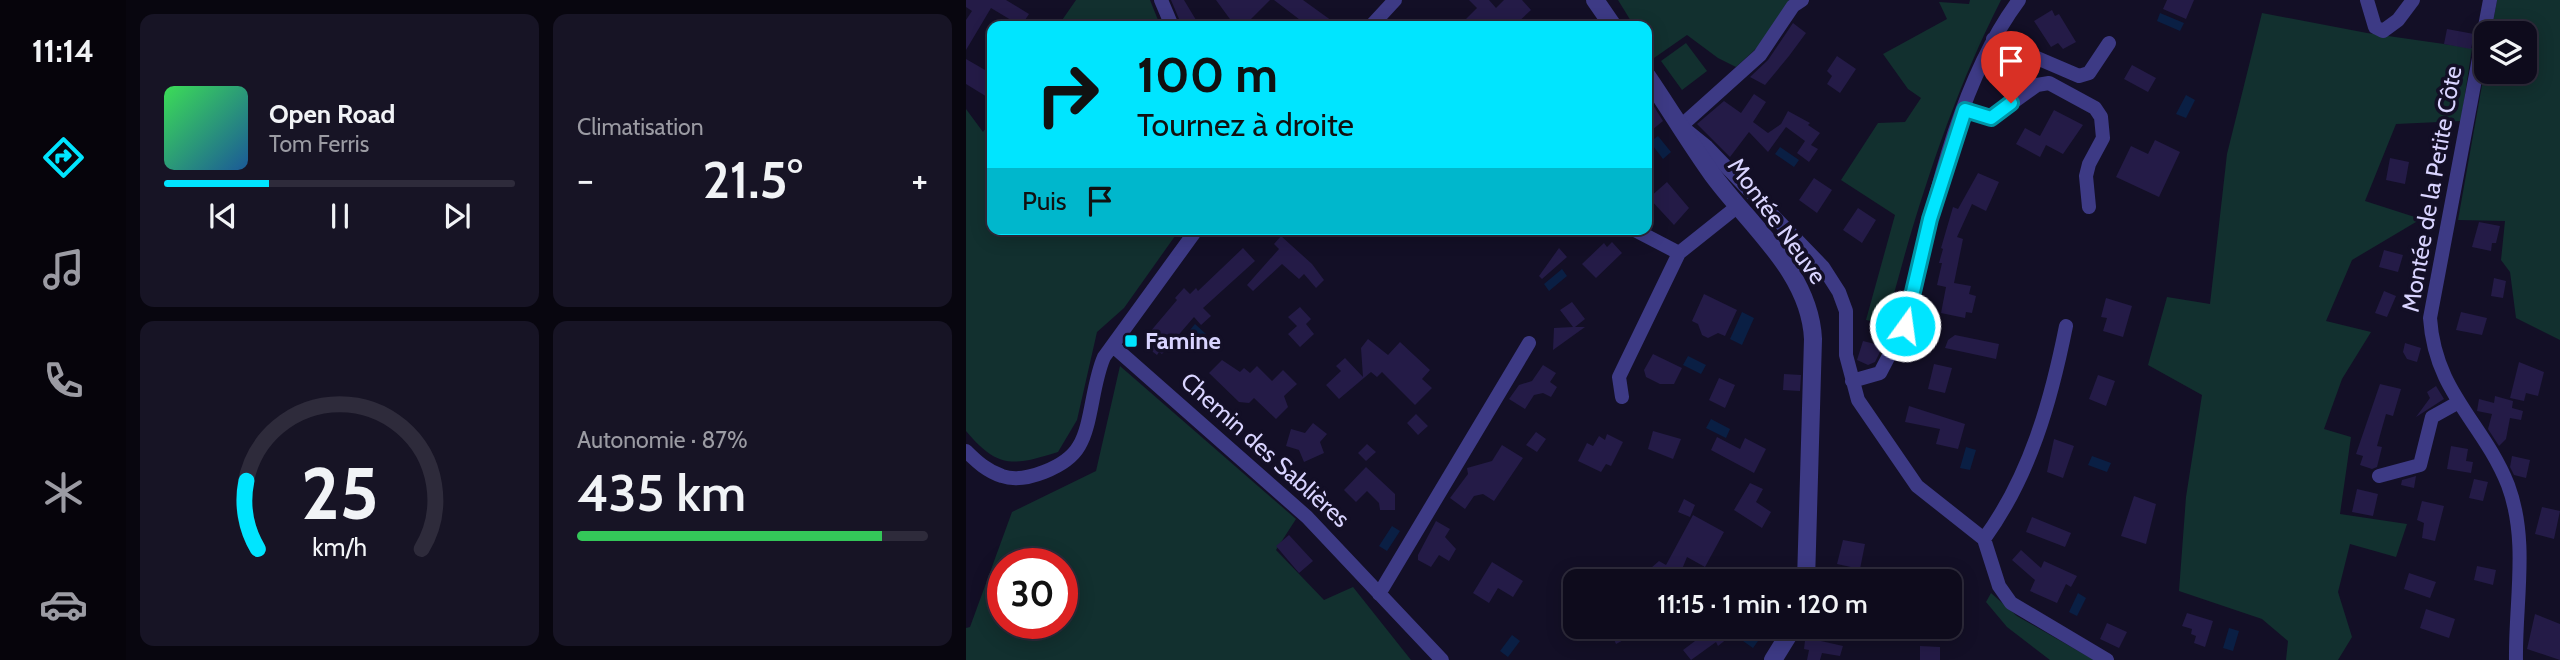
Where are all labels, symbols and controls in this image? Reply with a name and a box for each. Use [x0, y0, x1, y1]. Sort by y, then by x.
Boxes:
map controls [2474, 21, 2537, 84]
button: layers [2474, 21, 2537, 84]
text: 11:14 [32, 31, 94, 70]
pin [1981, 31, 2041, 103]
icon: arrive [1992, 42, 2030, 80]
text: 100 m [1137, 45, 1278, 104]
icon: right [1022, 49, 1113, 140]
street label: Montée de la Petite Côte [2396, 64, 2467, 314]
text: Open Road [269, 98, 395, 130]
text: Tournez à droite [1137, 105, 1354, 144]
text: Climatisation [577, 113, 704, 141]
text: Tom Ferris [269, 130, 369, 158]
icon: directions [39, 133, 88, 182]
text: 21.5° [702, 148, 803, 211]
street label: Montée Neuve [1722, 152, 1833, 289]
text: − [577, 156, 594, 203]
text: + [911, 156, 928, 203]
icon: arrive [1081, 182, 1119, 220]
text: Puis [1022, 185, 1067, 217]
icon: previous [204, 197, 242, 235]
icon: pause [321, 197, 359, 235]
icon: next [438, 197, 476, 235]
icon: music [39, 245, 88, 294]
position arrow [1868, 289, 1942, 363]
place label: Famine [1145, 326, 1221, 355]
marker: Famine [1123, 333, 1139, 349]
icon: phone [39, 356, 88, 405]
street label: Chemin des Sablières [1175, 366, 1356, 533]
text: Autonomie · 87% [577, 426, 748, 454]
text: 25 [301, 450, 378, 538]
text: 435 km [577, 461, 746, 524]
icon: climate [39, 468, 88, 517]
text: km/h [312, 532, 367, 562]
speed limit sign: 30 [987, 548, 1078, 639]
icon: car [39, 580, 88, 629]
text: 11:15 · 1 min · 120 m [1657, 588, 1868, 620]

